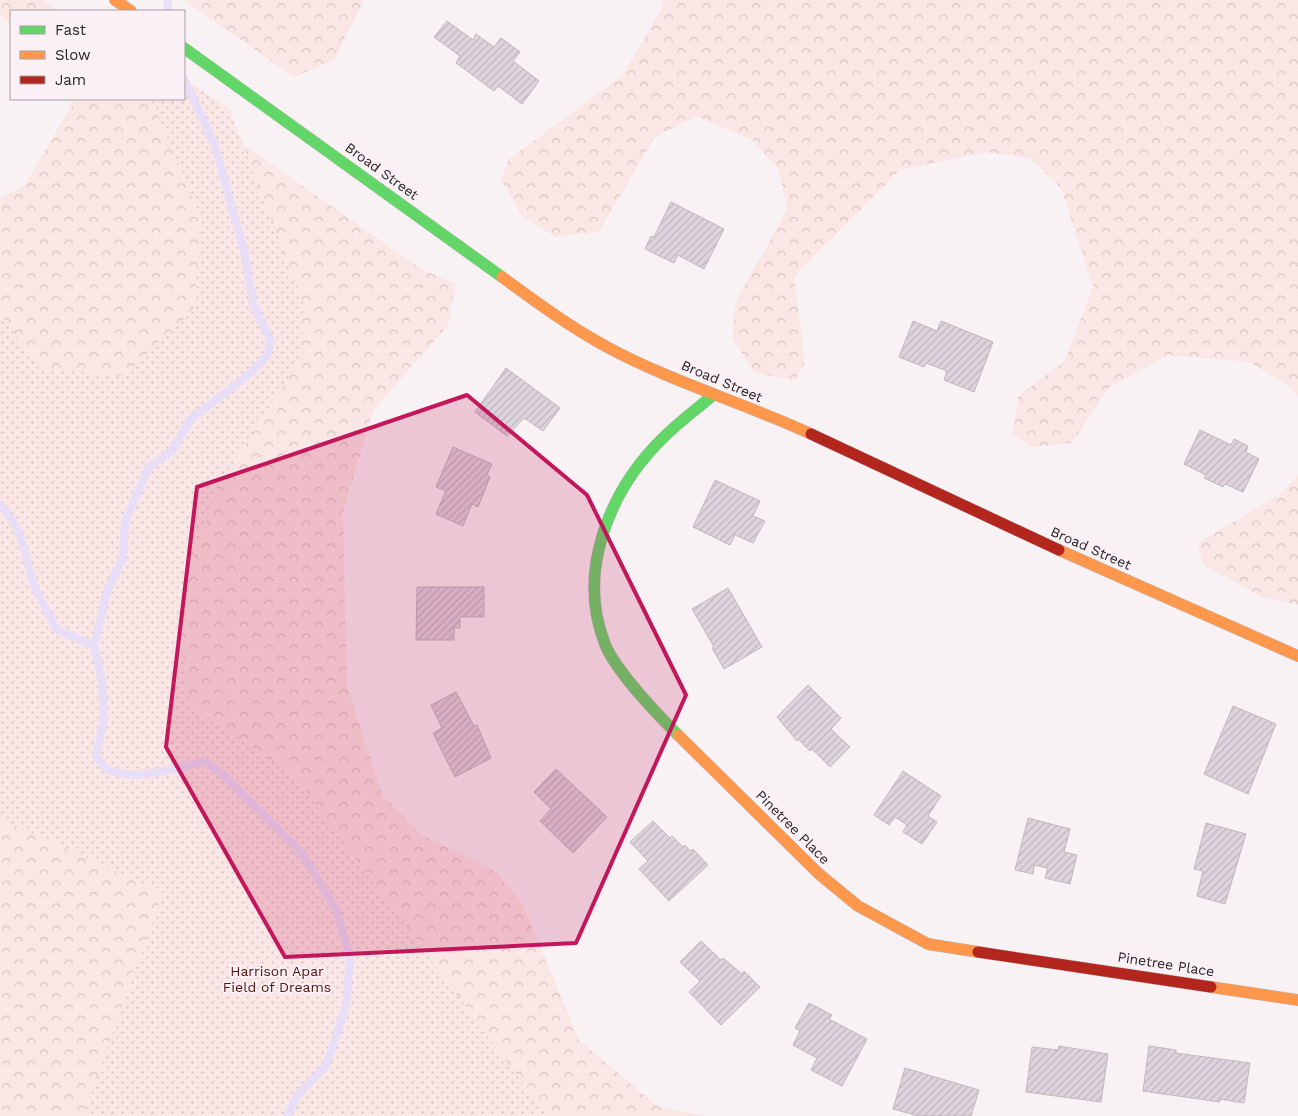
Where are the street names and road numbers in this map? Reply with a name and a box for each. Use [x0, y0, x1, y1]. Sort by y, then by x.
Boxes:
street label: Broad Street [342, 139, 422, 203]
street label: Broad Street [679, 357, 765, 405]
street label: Broad Street [1048, 523, 1134, 573]
street label: Pinetree Place [753, 787, 833, 867]
street label: Pinetree Place [1116, 948, 1216, 980]

